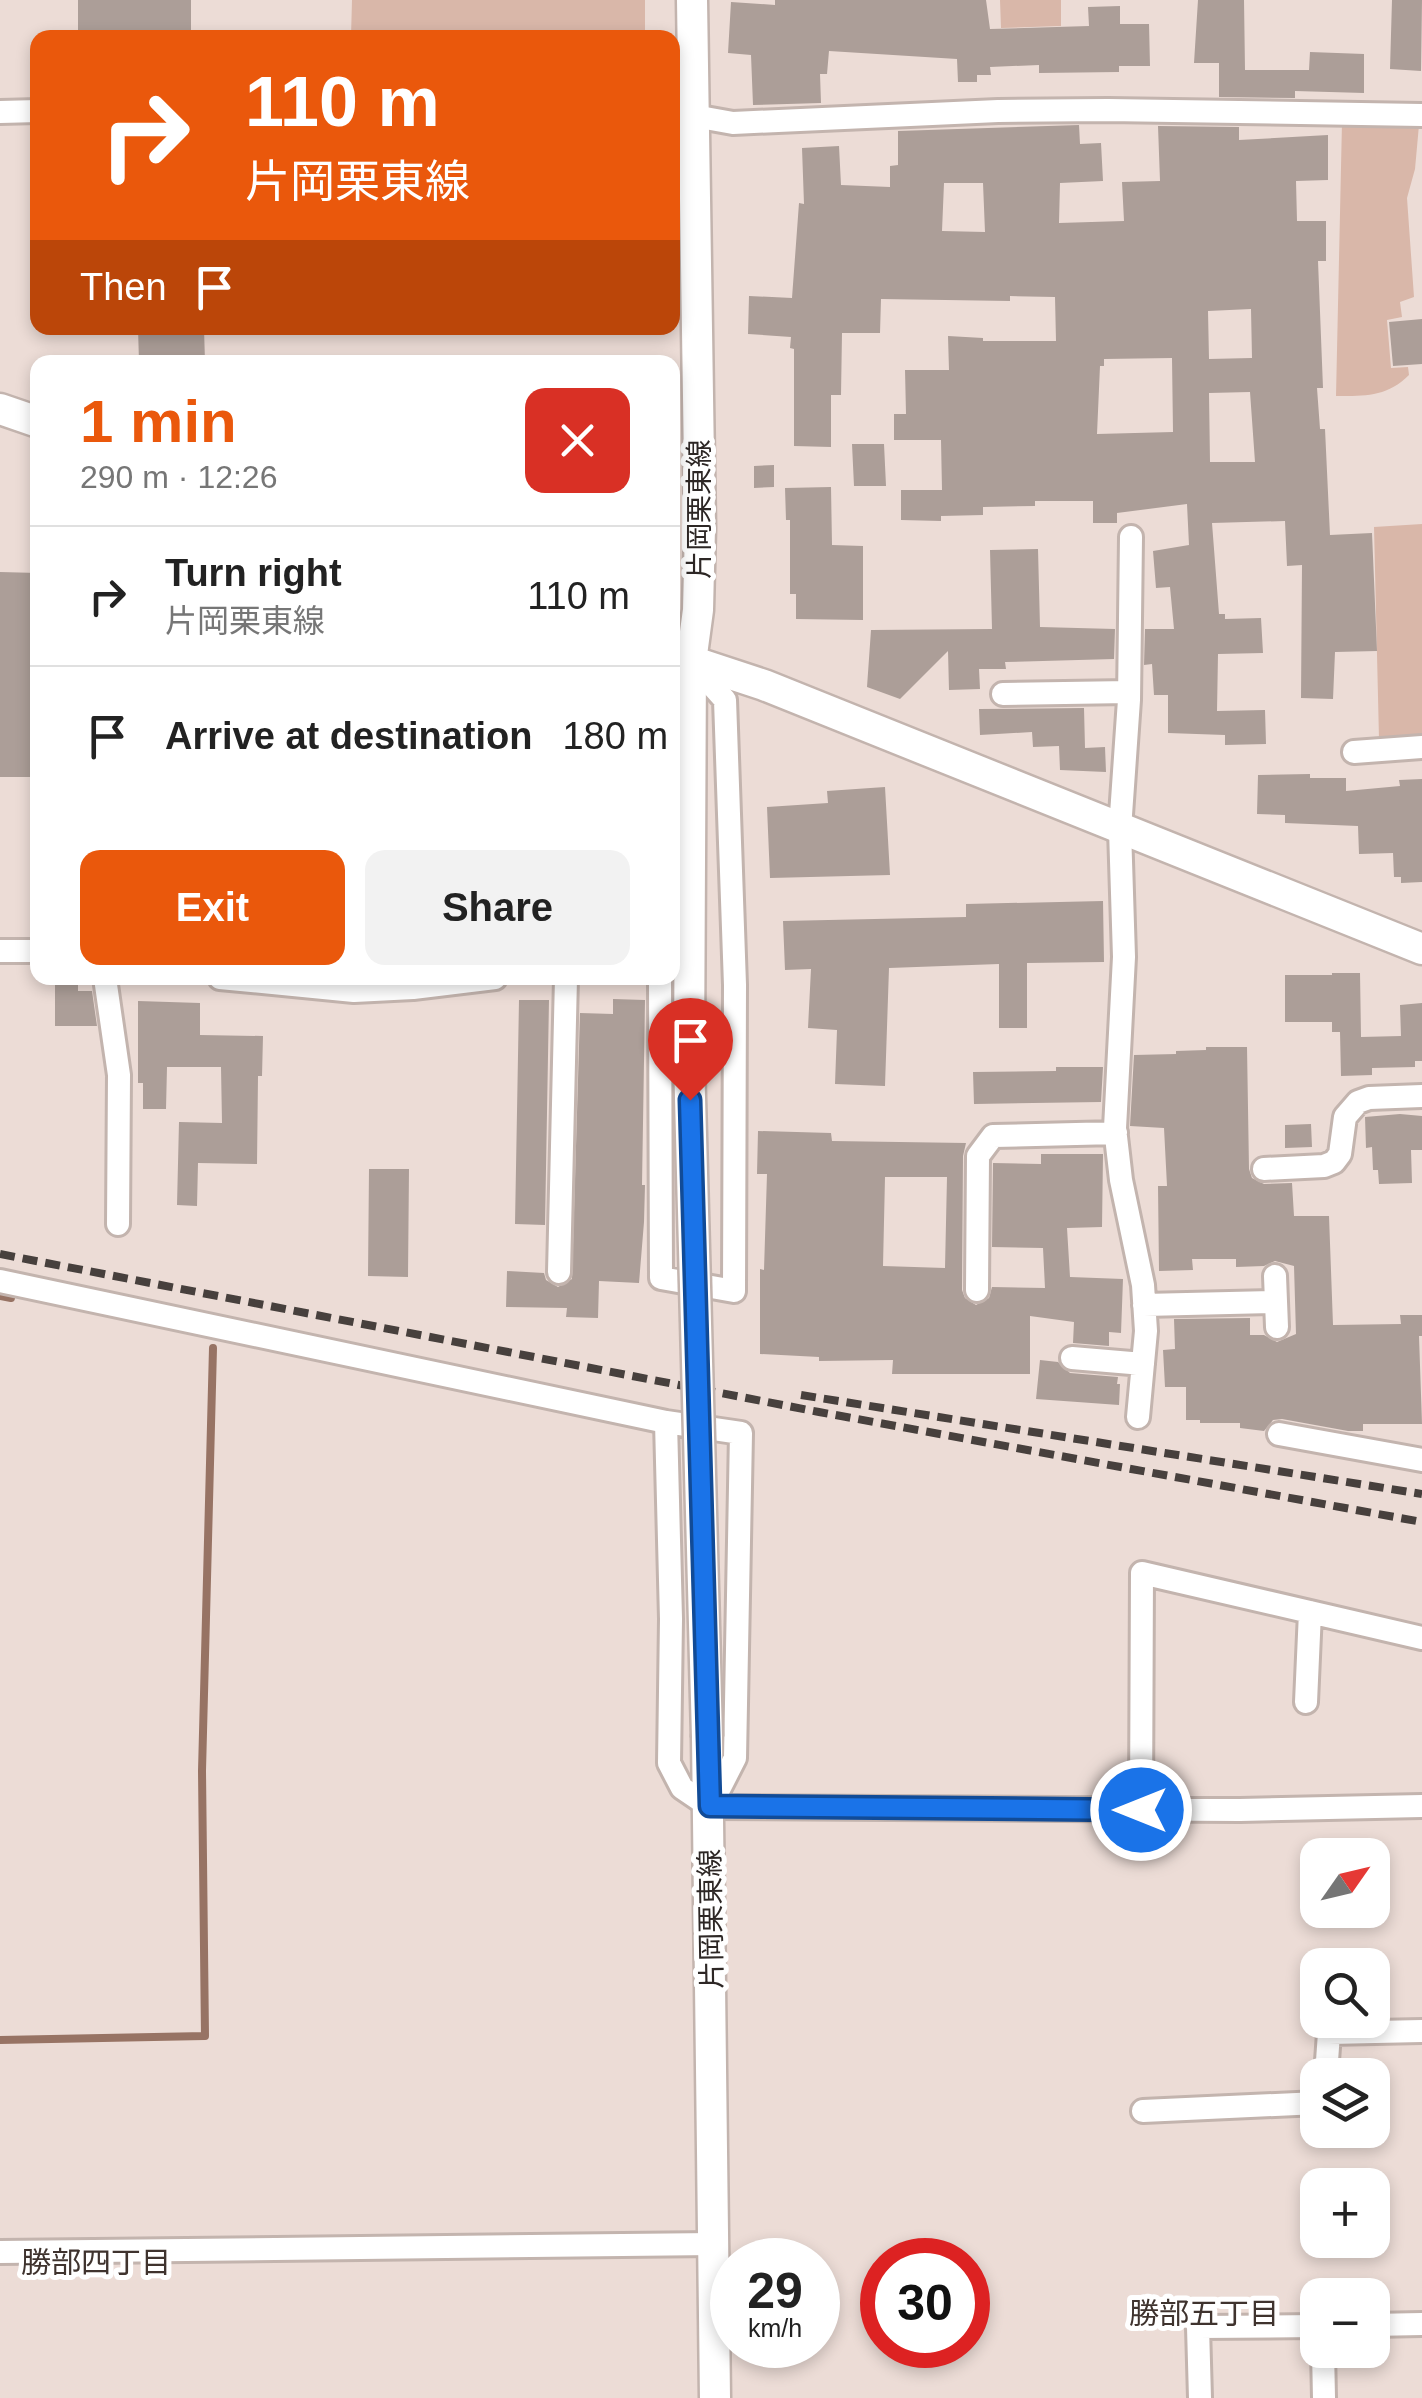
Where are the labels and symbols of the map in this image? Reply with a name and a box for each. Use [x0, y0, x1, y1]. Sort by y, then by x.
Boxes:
street label: 片岡栗東線 [684, 439, 715, 579]
pin [648, 998, 733, 1101]
position arrow [1089, 1758, 1193, 1862]
north arrow [1300, 1838, 1390, 1928]
street label: 片岡栗東線 [694, 1849, 728, 1989]
speed limit sign: 30 [860, 2238, 990, 2368]
district label: 勝部四丁目 [21, 2246, 171, 2279]
district label: 勝部五丁目 [1129, 2297, 1279, 2330]

